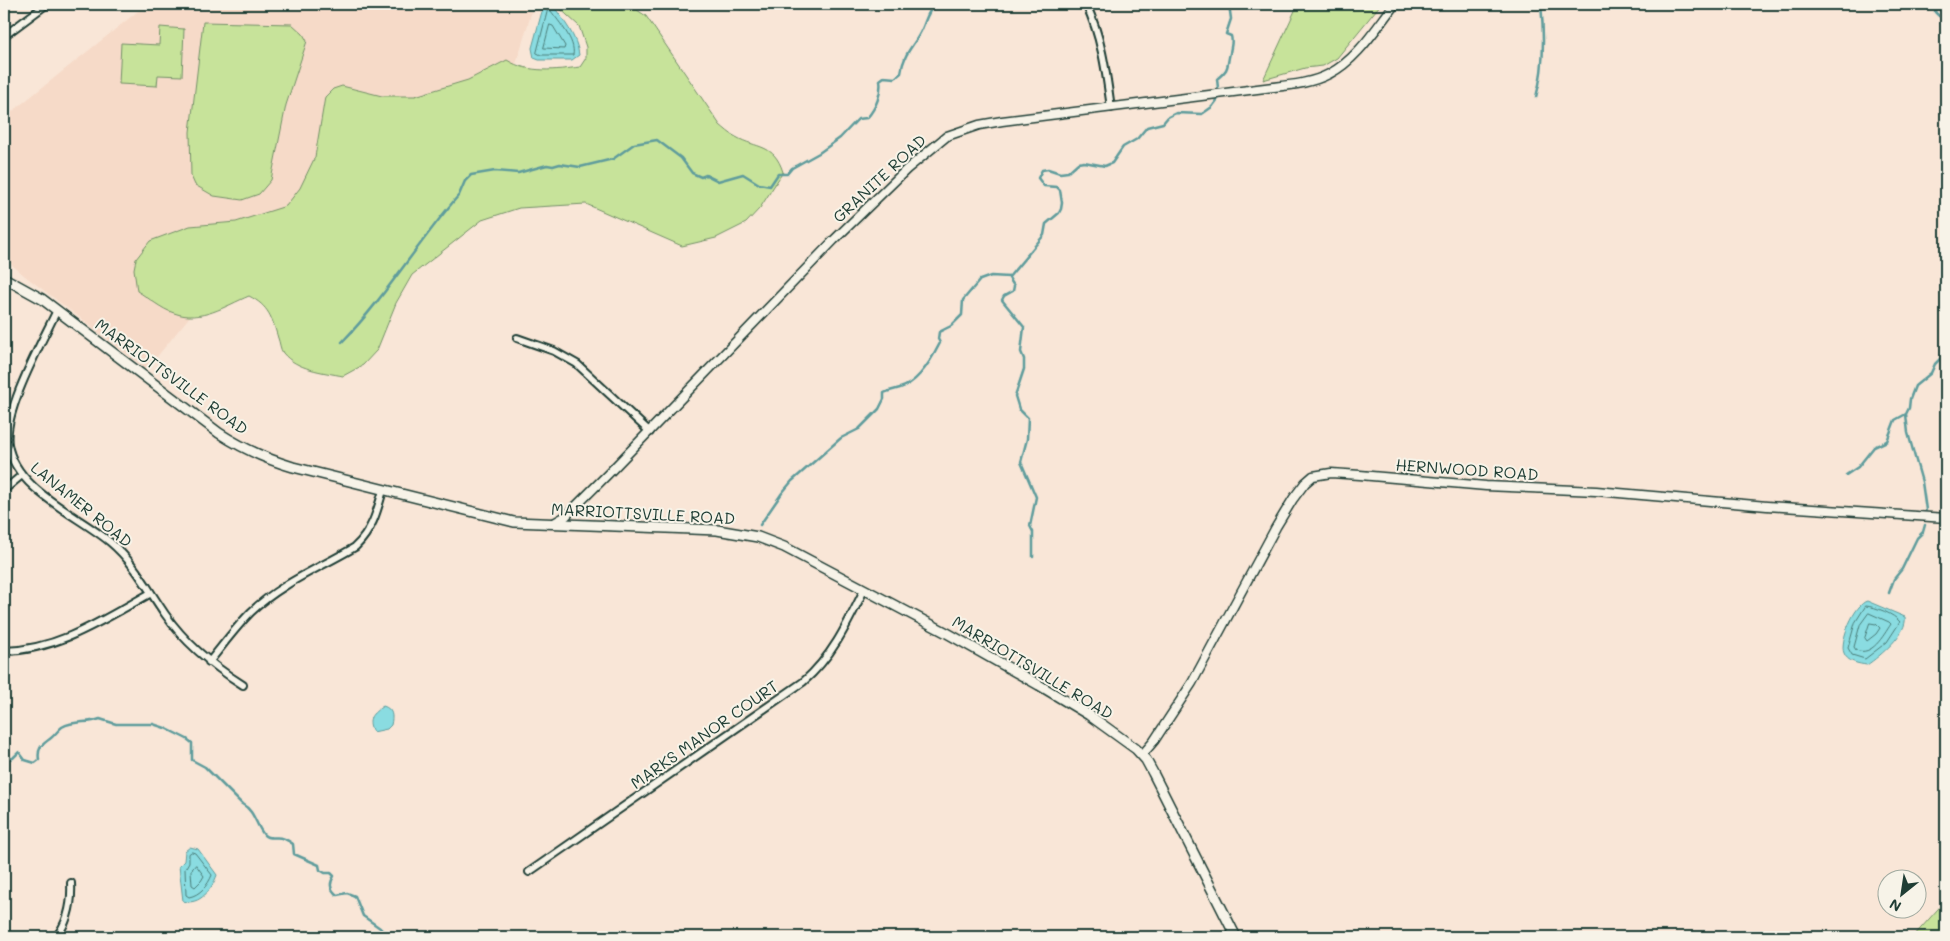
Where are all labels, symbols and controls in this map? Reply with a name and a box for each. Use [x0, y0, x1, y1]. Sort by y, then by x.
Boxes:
street label: GRANITE ROAD [828, 129, 930, 227]
street label: MARRIOTTSVILLE ROAD [91, 313, 253, 439]
street label: HERNWOOD ROAD [1395, 454, 1539, 484]
street label: LANAMER ROAD [27, 457, 137, 551]
street label: MARRIOTTSVILLE ROAD [550, 498, 736, 528]
street label: MARRIOTTSVILLE ROAD [949, 611, 1117, 723]
street label: MARKS MANOR COURT [626, 675, 782, 793]
north arrow [1878, 868, 1928, 918]
text: N [1886, 895, 1905, 917]

